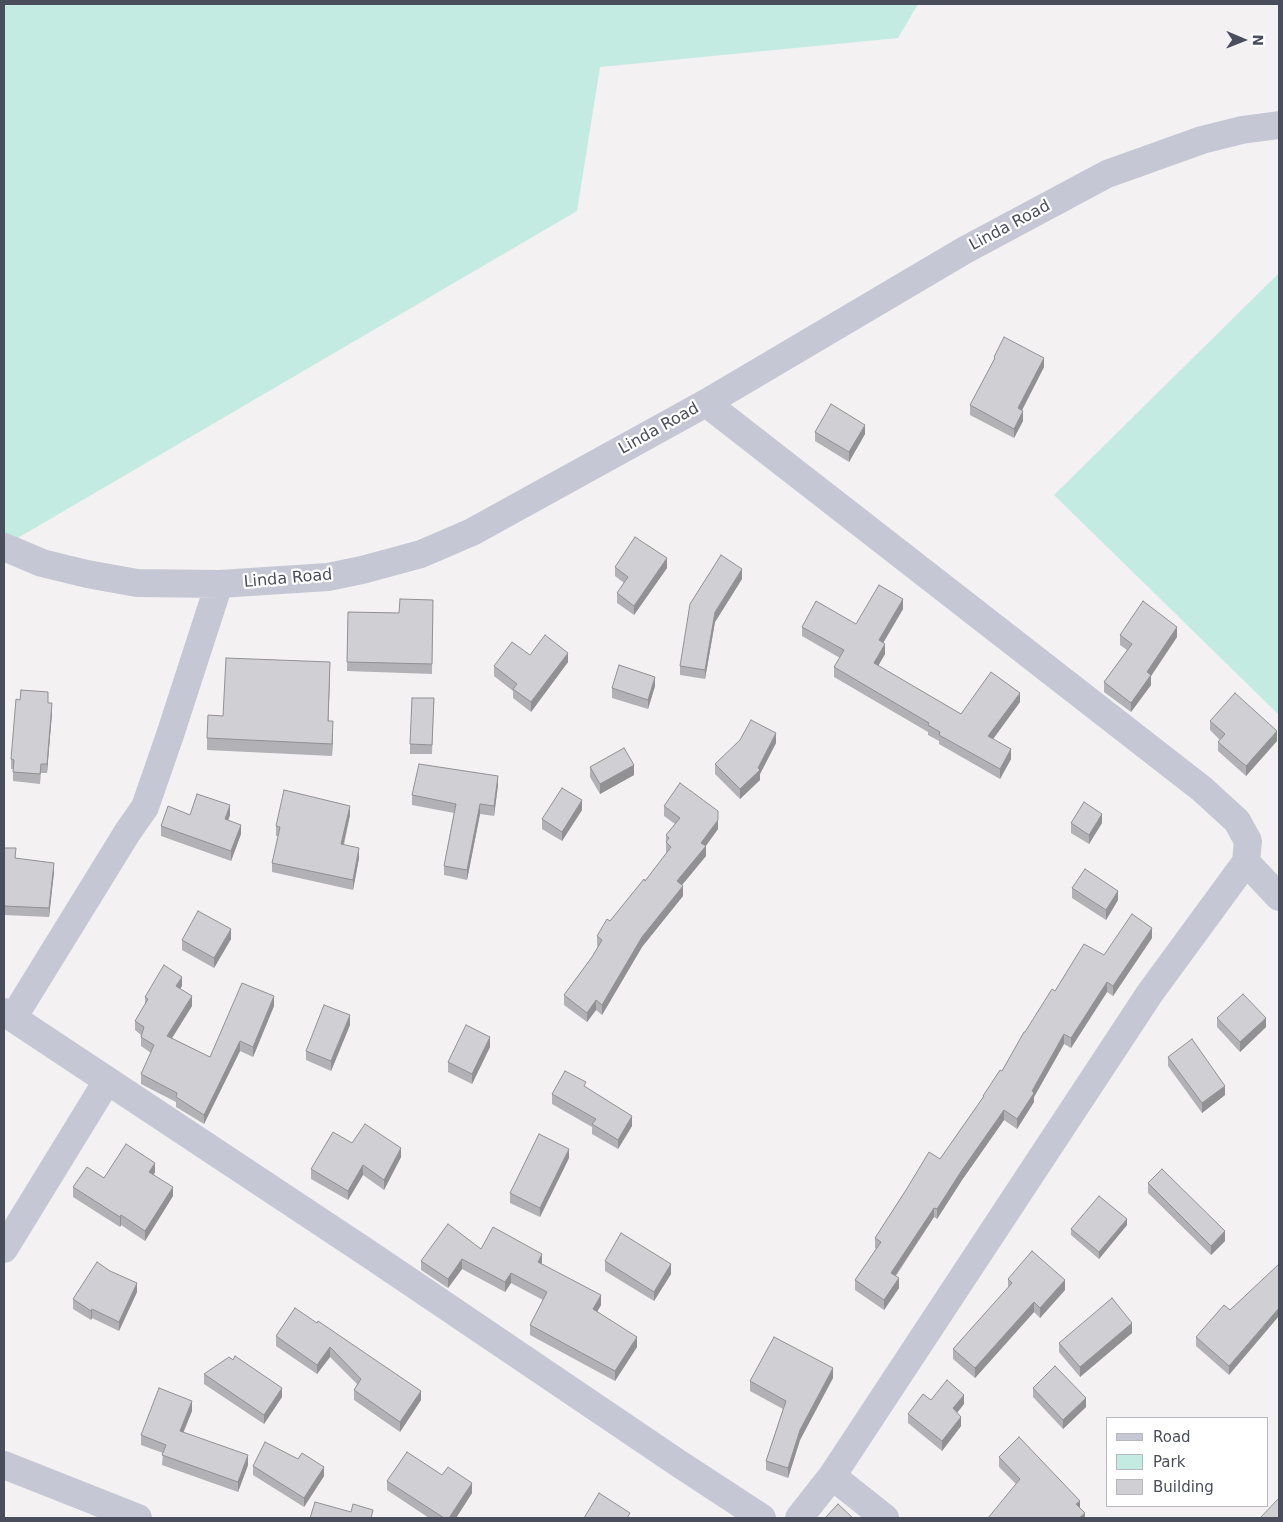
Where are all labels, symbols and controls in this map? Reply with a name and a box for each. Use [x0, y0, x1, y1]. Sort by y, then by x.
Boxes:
north arrow [1218, 15, 1268, 65]
text: N [1250, 34, 1266, 46]
street label: Linda Road [966, 197, 1054, 255]
street label: Linda Road [616, 399, 702, 459]
street label: Linda Road [243, 566, 333, 592]
legend [1106, 1417, 1268, 1507]
text: Road [1153, 1428, 1191, 1446]
text: Park [1153, 1453, 1185, 1471]
text: Building [1153, 1478, 1214, 1496]

